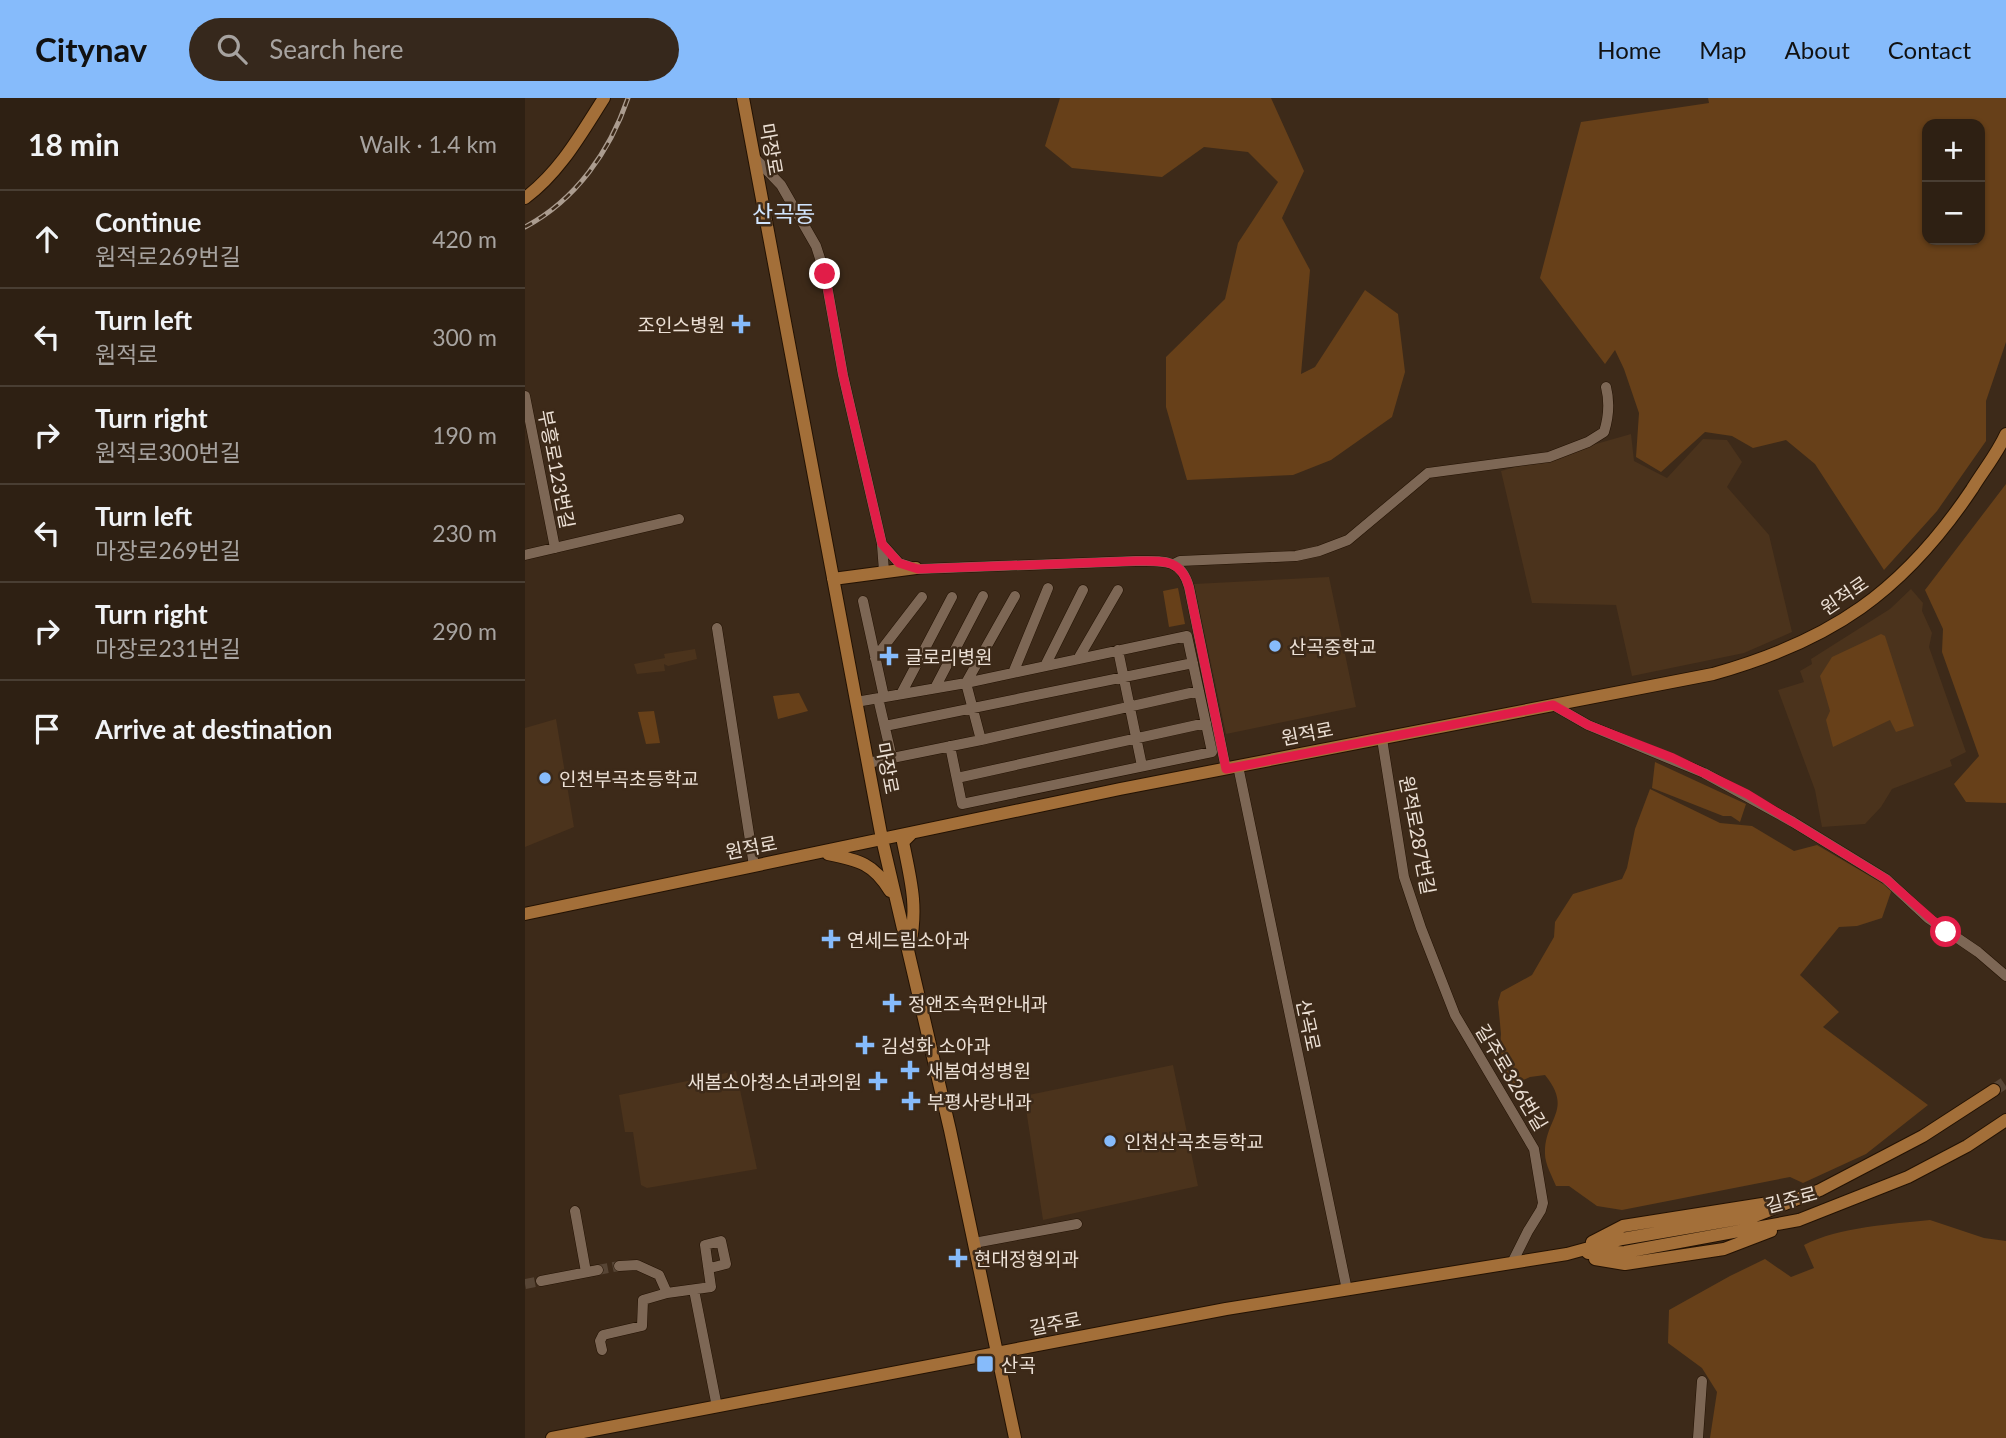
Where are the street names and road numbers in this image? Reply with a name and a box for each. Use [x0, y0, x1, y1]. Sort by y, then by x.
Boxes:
street label: 마장로 [756, 121, 788, 177]
street label: 부흥로123번길 [534, 408, 580, 530]
street label: 원적로 [1816, 571, 1872, 619]
street label: 원적로 [1279, 717, 1335, 749]
street label: 마장로 [872, 740, 904, 796]
street label: 원적로287번길 [1395, 774, 1441, 896]
street label: 원적로 [723, 831, 779, 863]
street label: 산곡로 [1292, 997, 1326, 1053]
street label: 길주로326번길 [1471, 1019, 1553, 1135]
street label: 길주로 [1763, 1181, 1819, 1217]
street label: 길주로 [1027, 1307, 1083, 1339]

